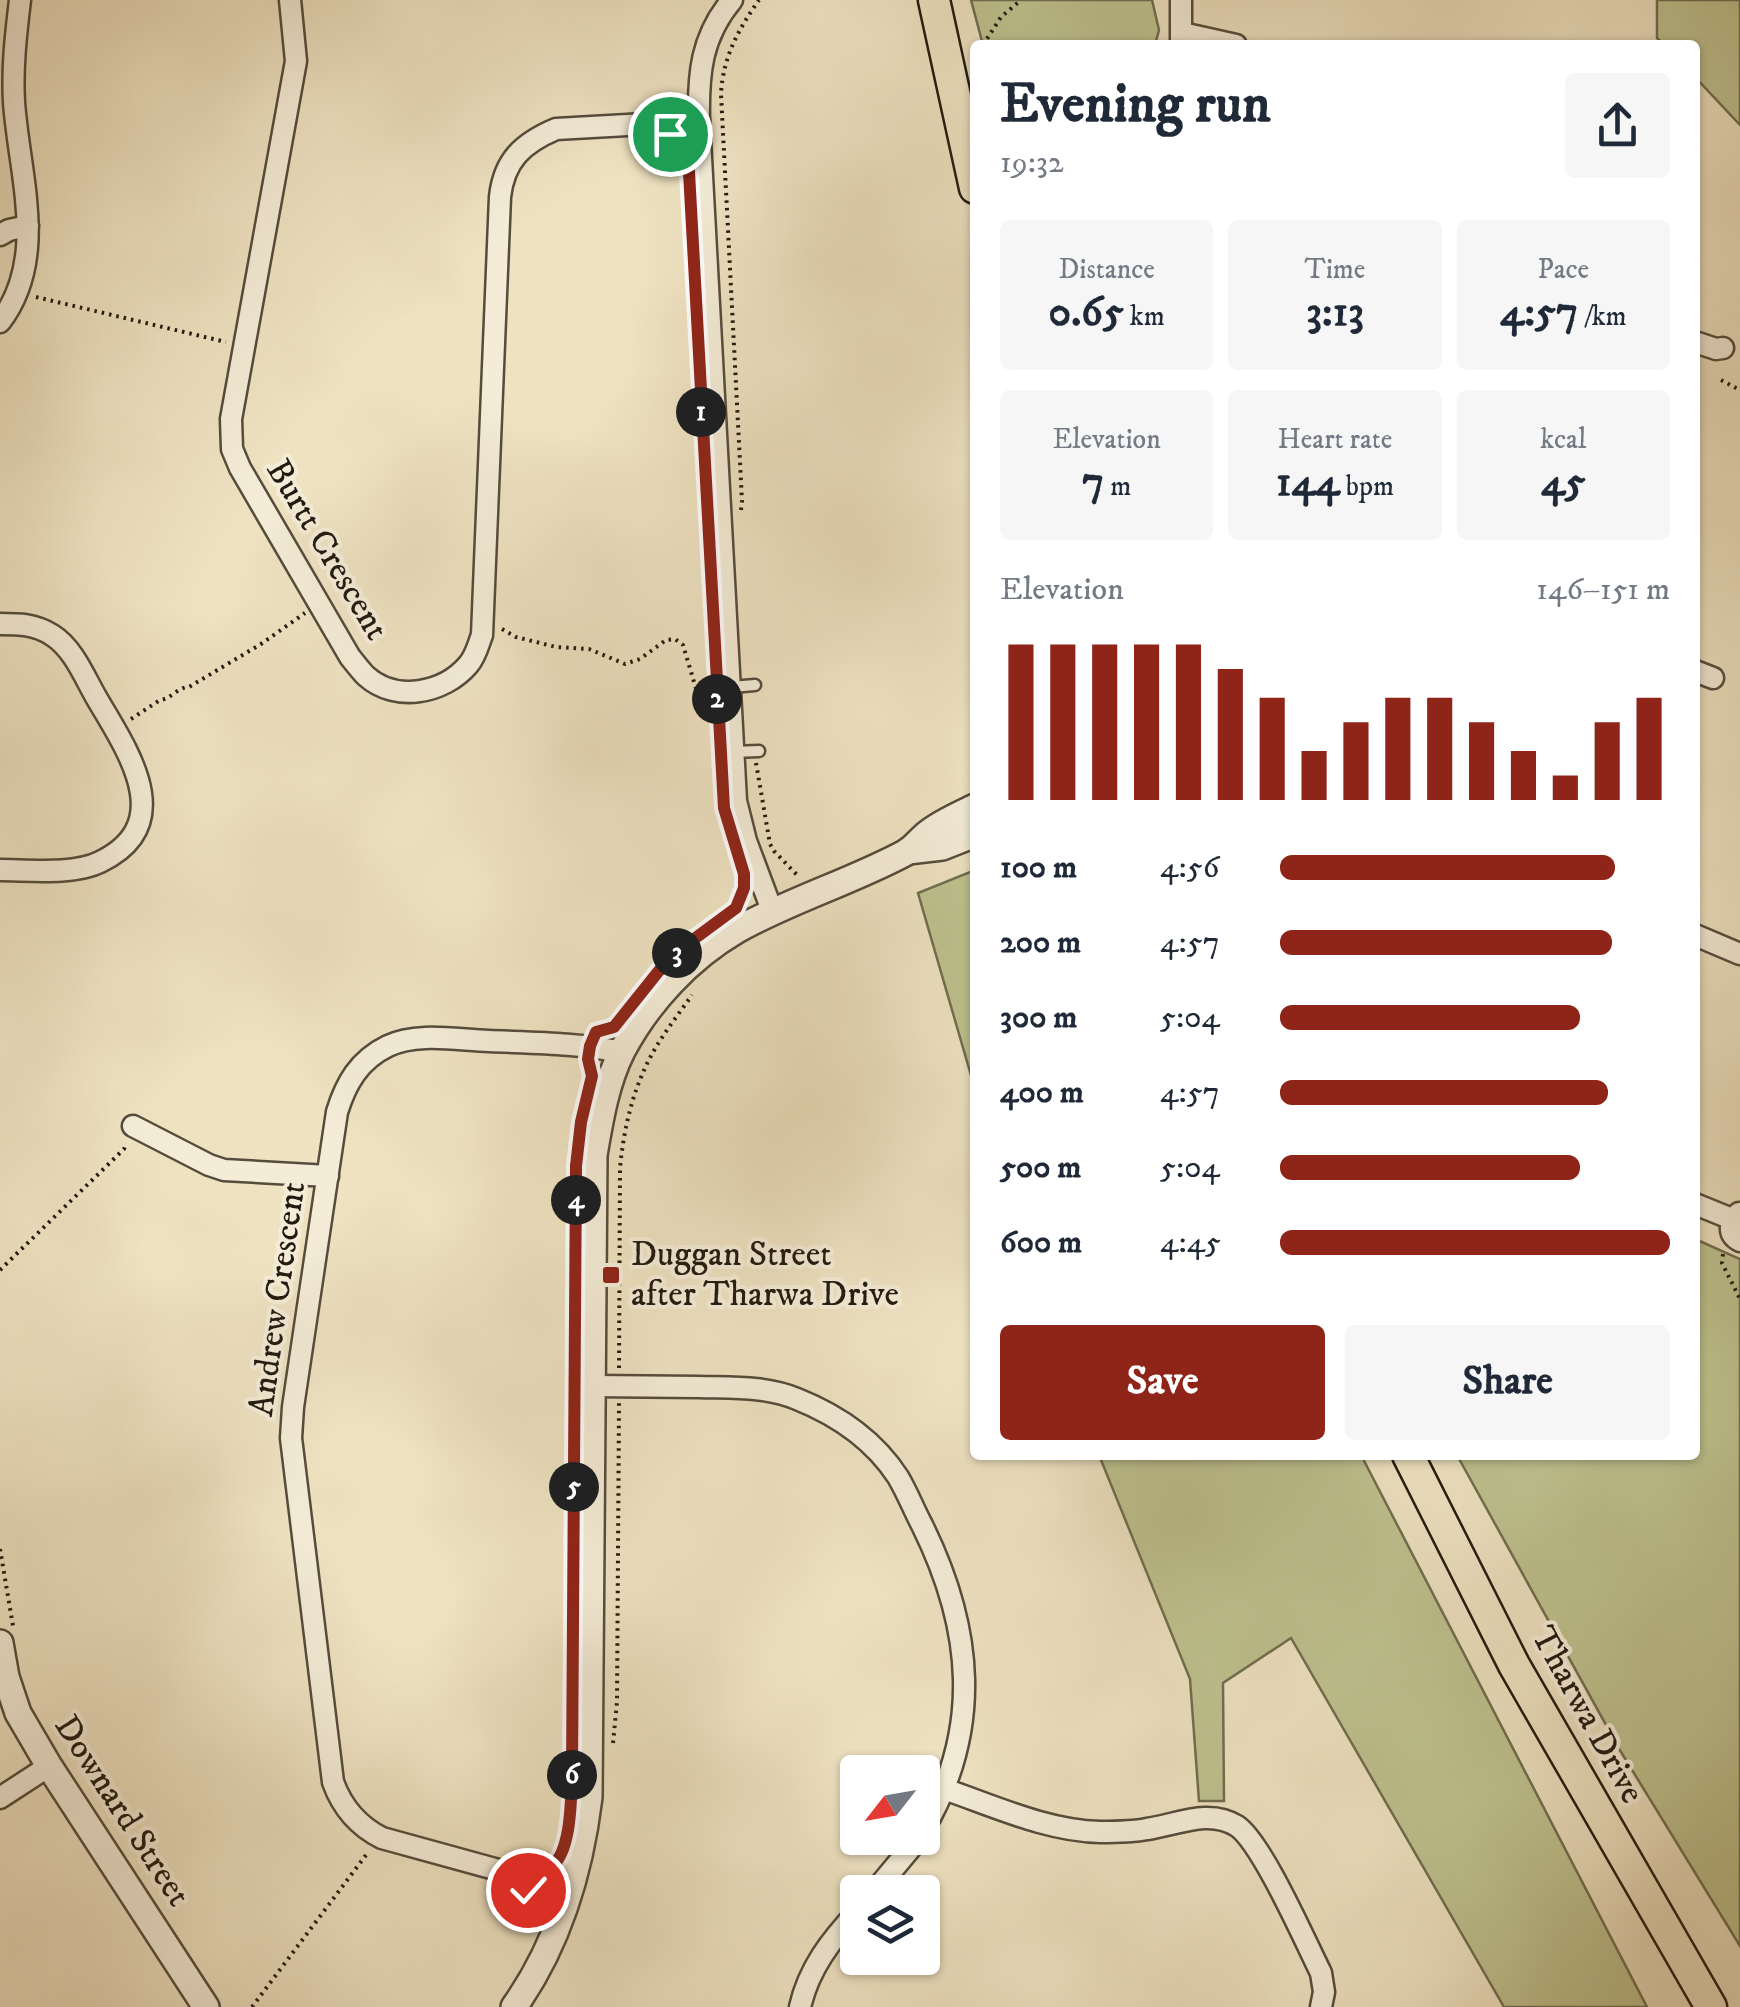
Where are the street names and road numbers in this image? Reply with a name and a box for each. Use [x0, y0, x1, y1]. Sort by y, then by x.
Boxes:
street label: Burtt Crescent [256, 452, 398, 648]
street label: Andrew Crescent [240, 1179, 316, 1419]
street label: Tharwa Drive [1520, 1619, 1654, 1811]
street label: Downard Street [44, 1707, 200, 1915]

